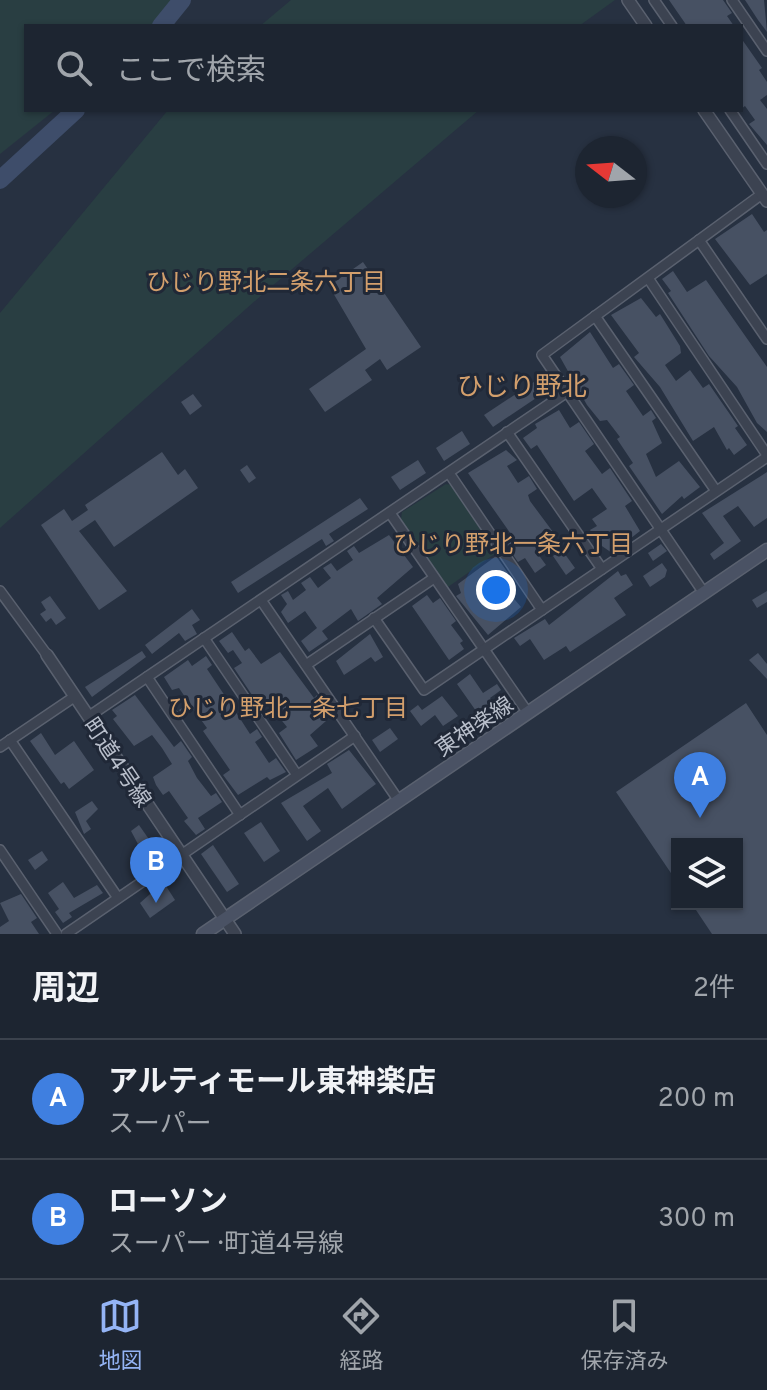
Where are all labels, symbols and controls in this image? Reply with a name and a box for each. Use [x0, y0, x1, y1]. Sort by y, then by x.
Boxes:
search box [24, 24, 743, 112]
icon: search [52, 46, 96, 90]
text: ここで検索 [116, 54, 266, 91]
north arrow [575, 136, 647, 208]
district label: ひじり野北二条六丁目 [146, 269, 386, 299]
district label: ひじり野北 [457, 372, 587, 405]
district label: ひじり野北一条六丁目 [393, 531, 633, 561]
your location [476, 570, 516, 610]
street label: 東神楽線 [431, 692, 519, 764]
district label: ひじり野北一条七丁目 [168, 695, 408, 725]
street label: 町道4号線 [76, 714, 156, 813]
pin: A [674, 752, 726, 818]
pin: B [130, 837, 182, 903]
map controls [671, 838, 743, 910]
button: layers [671, 838, 743, 910]
text: 周辺 [32, 969, 100, 1012]
text: 2件 [693, 973, 735, 1006]
text: アルティモール東神楽店 [108, 1065, 436, 1102]
text: A [49, 1083, 67, 1116]
text: 200 m [658, 1083, 735, 1116]
text: スーパー [108, 1109, 212, 1142]
text: ローソン [108, 1185, 228, 1222]
text: B [49, 1203, 67, 1236]
text: 300 m [658, 1203, 735, 1236]
text: スーパー · 町道4号線 [108, 1229, 344, 1262]
tab: 地図 [98, 1294, 143, 1376]
tab: 経路 [339, 1294, 384, 1376]
tab: 保存済み [580, 1294, 669, 1376]

